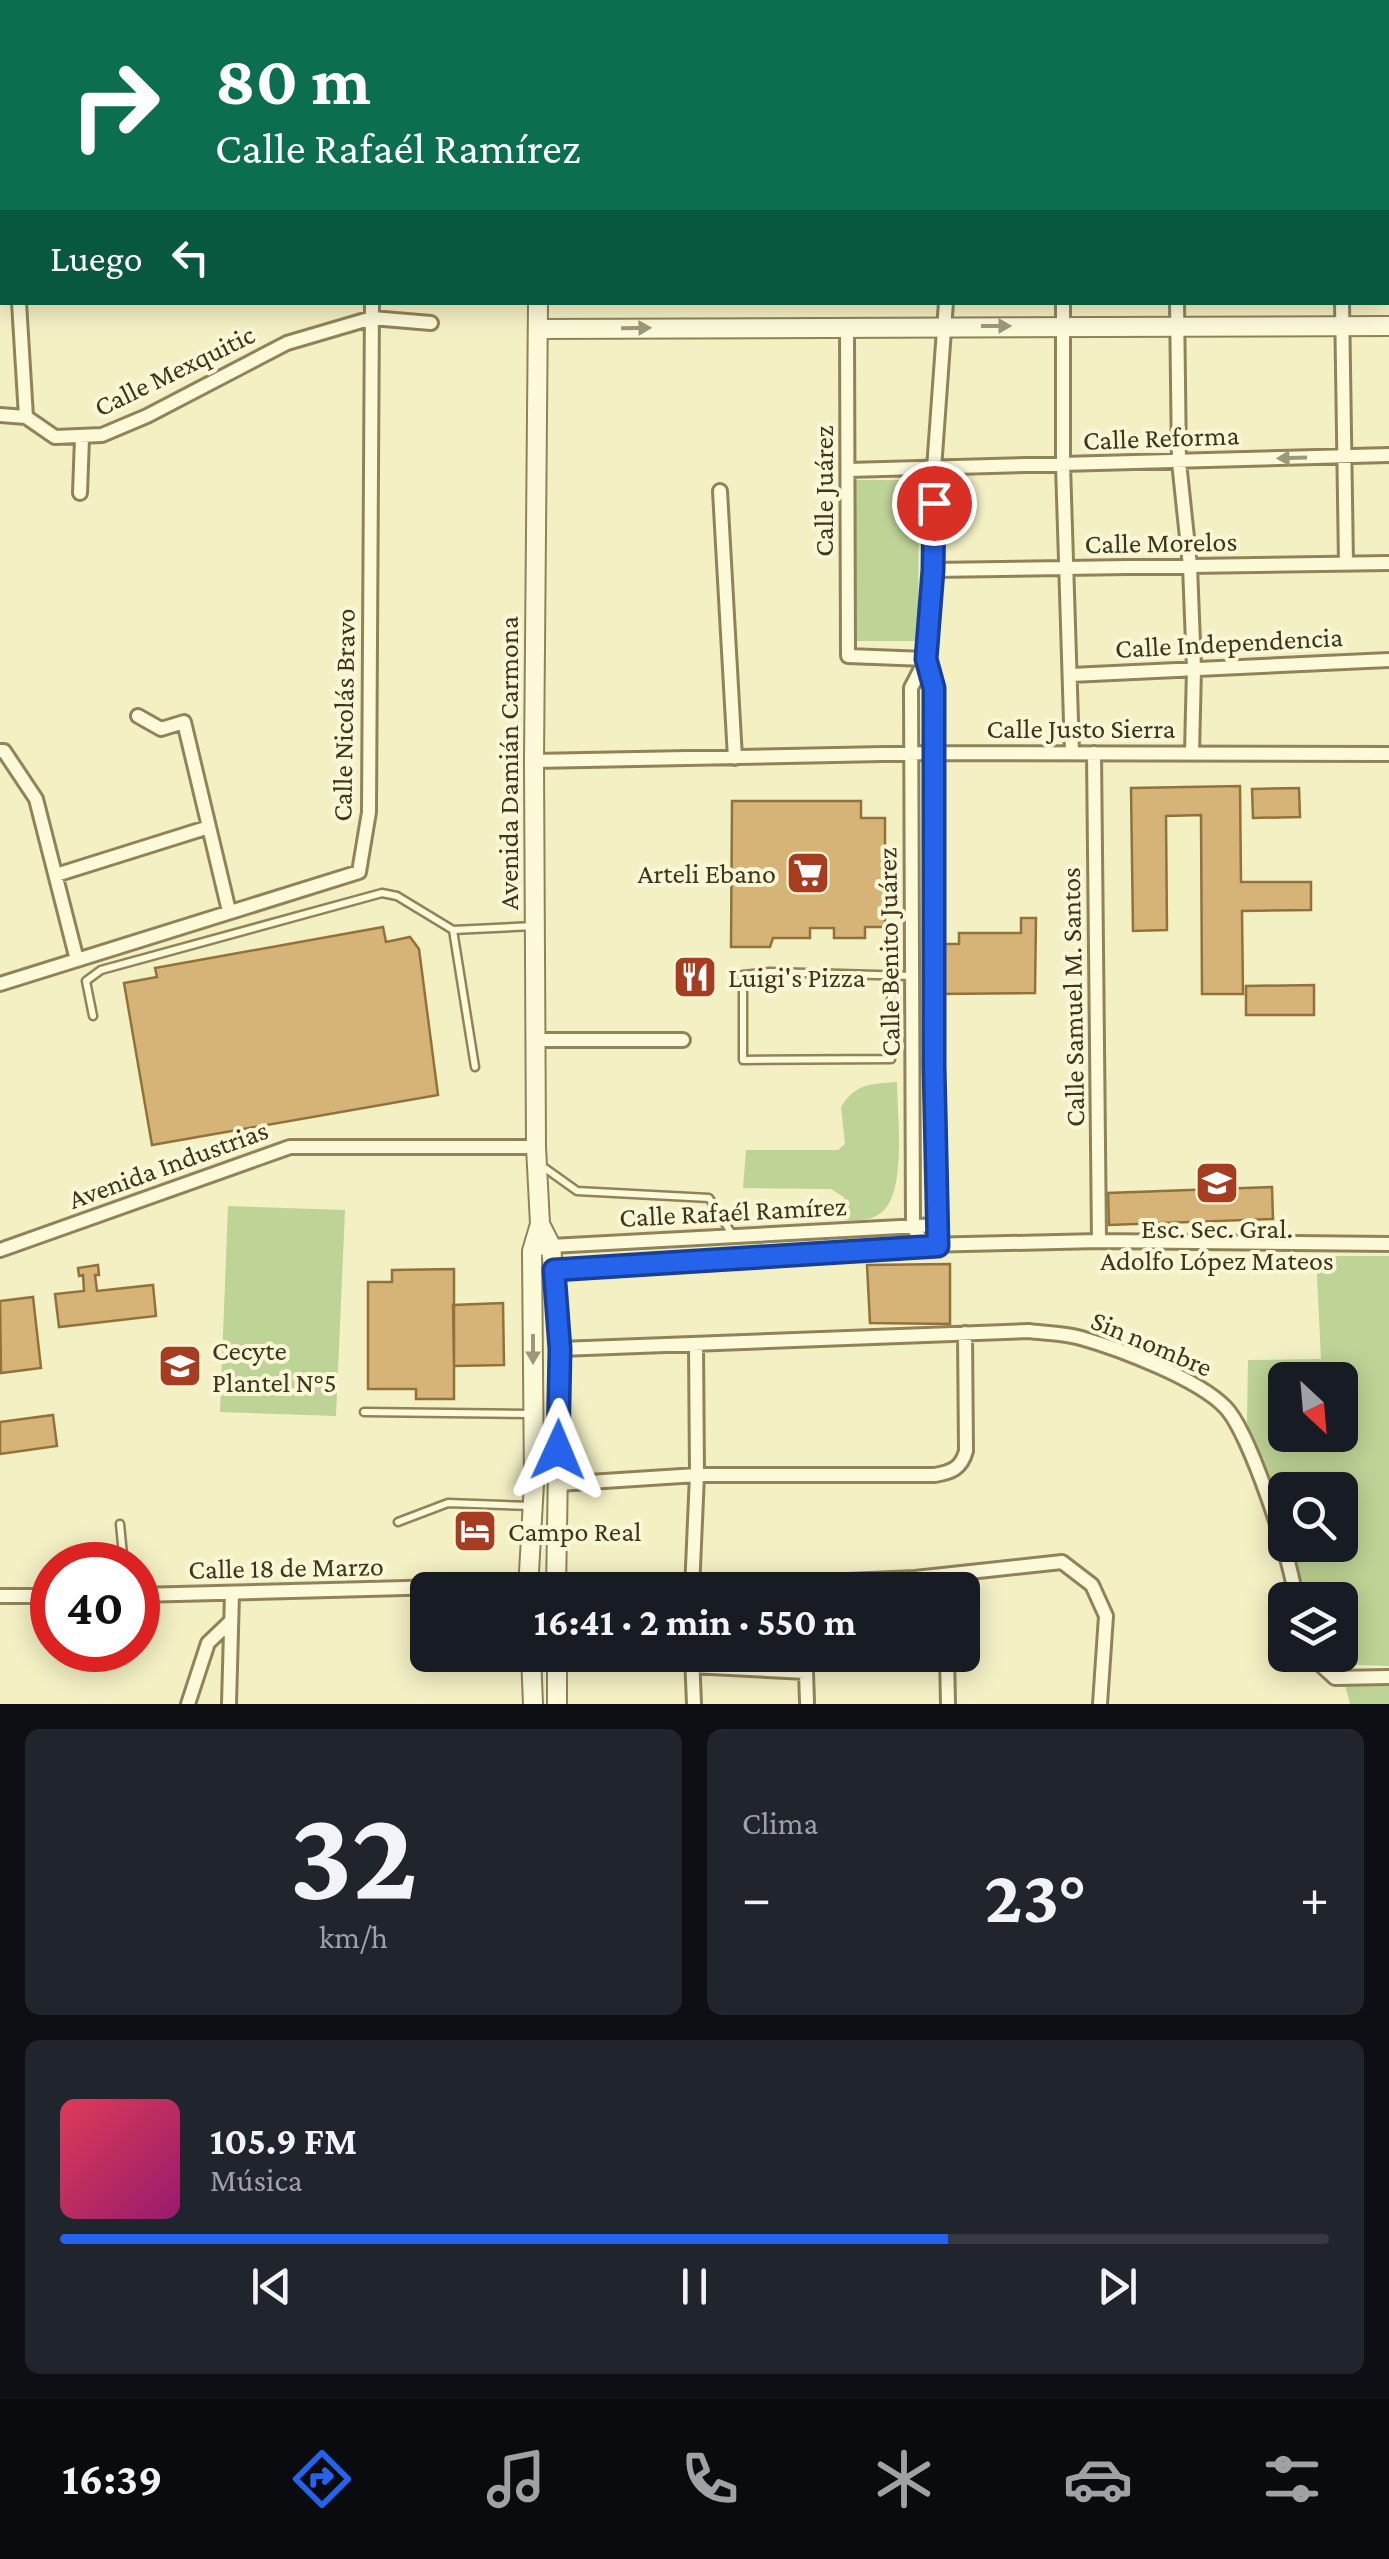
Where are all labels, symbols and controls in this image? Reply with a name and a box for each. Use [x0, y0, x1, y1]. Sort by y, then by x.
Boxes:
icon: right [50, 40, 180, 170]
text: 80 m [215, 41, 371, 119]
text: Calle Rafaél Ramírez [215, 123, 581, 173]
icon: left [163, 230, 218, 285]
text: Luego [50, 237, 143, 279]
street label: Calle Mexquitic [89, 318, 260, 423]
one-way arrow [980, 318, 1012, 334]
one-way arrow [620, 320, 652, 336]
street label: Calle Reforma [1082, 419, 1240, 456]
street label: Calle Juárez [808, 425, 839, 557]
one-way arrow [1275, 450, 1307, 466]
pin [892, 461, 977, 546]
icon: arrive [907, 476, 962, 531]
street label: Calle Morelos [1084, 526, 1238, 559]
street label: Calle Nicolás Bravo [326, 608, 361, 822]
street label: Avenida Damián Carmona [493, 616, 524, 910]
street label: Calle Independencia [1114, 621, 1344, 664]
street label: Calle Justo Sierra [986, 713, 1176, 744]
street label: Calle Benito Juárez [871, 847, 906, 1057]
supermarket icon: Arteli Ebano [785, 850, 831, 896]
place label: Arteli Ebano [637, 858, 776, 889]
street label: Calle Samuel M. Santos [1055, 867, 1090, 1127]
restaurant icon: Luigi's Pizza [672, 954, 718, 1000]
place label: Luigi's Pizza [728, 962, 866, 993]
street label: Avenida Industrias [64, 1114, 272, 1215]
school or university icon: Esc. Sec. Gral. Adolfo López Mateos [1194, 1160, 1240, 1206]
street label: Calle Rafaél Ramírez [619, 1190, 848, 1233]
place label: Esc. Sec. Gral. Adolfo López Mateos [1100, 1213, 1334, 1276]
street label: Sin nombre [1087, 1304, 1217, 1383]
one-way arrow [524, 1333, 540, 1365]
place label: Cecyte Plantel N°5 [212, 1335, 337, 1398]
school or university icon: Cecyte Plantel N°5 [157, 1343, 203, 1389]
north arrow [1268, 1362, 1358, 1452]
map controls [1268, 1362, 1358, 1672]
position arrow [506, 1398, 610, 1502]
button: search [1268, 1472, 1358, 1562]
hotel icon: Campo Real [452, 1508, 498, 1554]
place label: Campo Real [508, 1516, 641, 1547]
speed limit sign: 40 [30, 1542, 160, 1672]
street label: Calle 18 de Marzo [188, 1550, 384, 1585]
button: layers [1268, 1582, 1358, 1672]
text: 16:41 · 2 min · 550 m [534, 1601, 856, 1643]
text: 32 [289, 1781, 418, 1926]
text: Clima [742, 1805, 818, 1841]
text: 23° [984, 1855, 1087, 1938]
text: − [742, 1867, 771, 1928]
text: + [1300, 1867, 1329, 1928]
text: km/h [319, 1919, 388, 1955]
text: 105.9 FM [210, 2120, 357, 2162]
text: Música [210, 2162, 303, 2198]
icon: previous [244, 2259, 299, 2314]
icon: pause [667, 2259, 722, 2314]
icon: next [1090, 2259, 1145, 2314]
icon: directions [287, 2444, 357, 2514]
icon: music [481, 2444, 551, 2514]
icon: phone [675, 2444, 745, 2514]
icon: climate [869, 2444, 939, 2514]
icon: car [1063, 2444, 1133, 2514]
icon: filters [1257, 2444, 1327, 2514]
text: 16:39 [62, 2454, 162, 2504]

